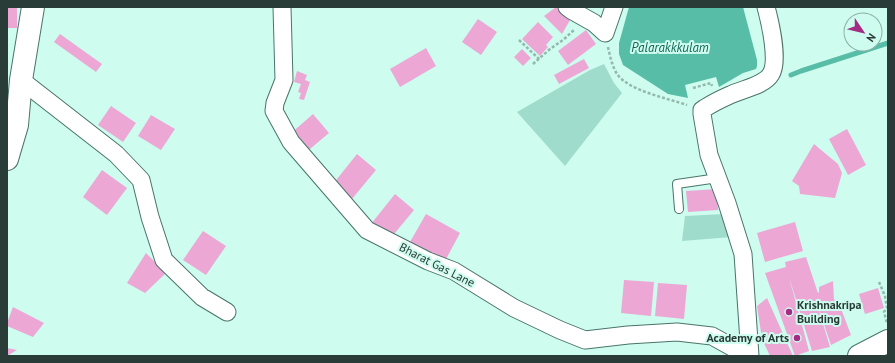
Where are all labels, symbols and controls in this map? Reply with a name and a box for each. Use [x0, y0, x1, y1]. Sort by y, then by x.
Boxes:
north arrow [843, 12, 883, 52]
text: N [863, 31, 879, 45]
water label: Palarakkkulam [631, 39, 709, 56]
street label: Bharat Gas Lane [397, 239, 478, 290]
place label: Krishnakripa Building [797, 297, 862, 326]
marker: Krishnakripa Building [784, 307, 794, 317]
place label: Academy of Arts [706, 330, 789, 345]
marker: Academy of Arts [792, 333, 802, 343]

